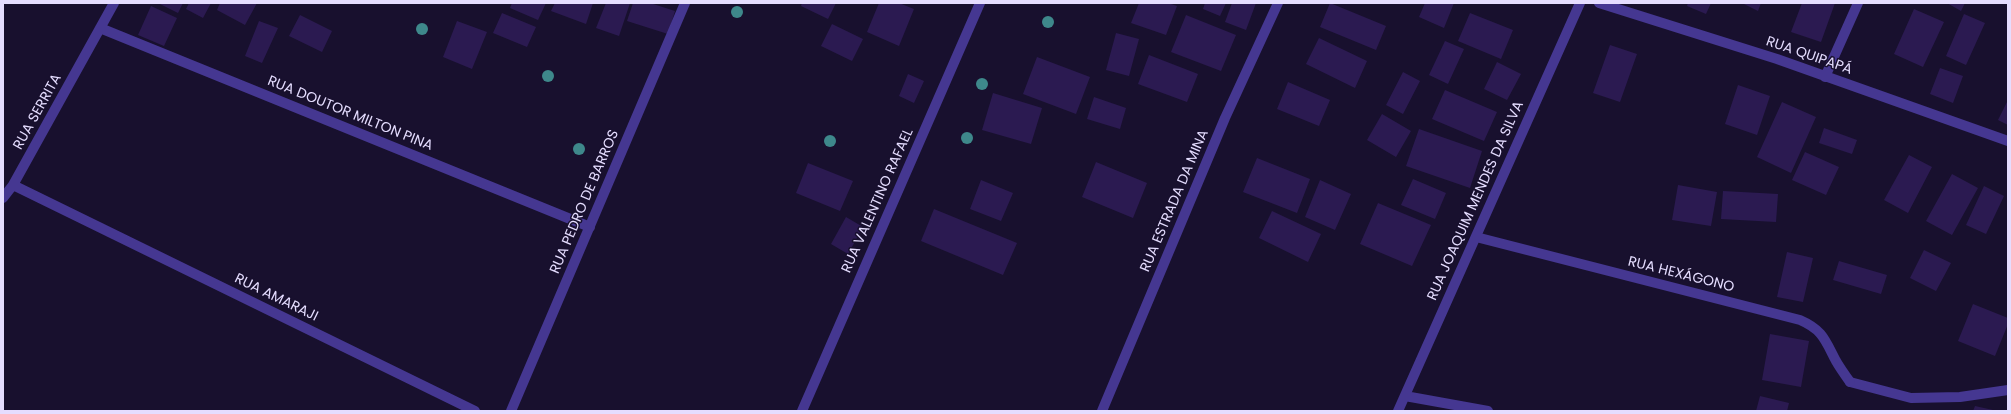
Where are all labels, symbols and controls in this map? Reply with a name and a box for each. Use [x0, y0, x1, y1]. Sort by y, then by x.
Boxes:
street label: RUA QUIPAPÁ [1764, 33, 1854, 79]
street label: RUA SERRITA [10, 71, 66, 153]
street label: RUA DOUTOR MILTON PINA [265, 73, 435, 155]
street label: RUA JOAQUIM MENDES DA SILVA [1424, 99, 1528, 303]
street label: RUA VALENTINO RAFAEL [839, 126, 917, 276]
street label: RUA ESTRADA DA MINA [1137, 127, 1213, 275]
street label: RUA PEDRO DE BARROS [547, 128, 623, 276]
street label: RUA HEXÁGONO [1626, 254, 1736, 296]
street label: RUA AMARAJI [231, 271, 321, 325]

